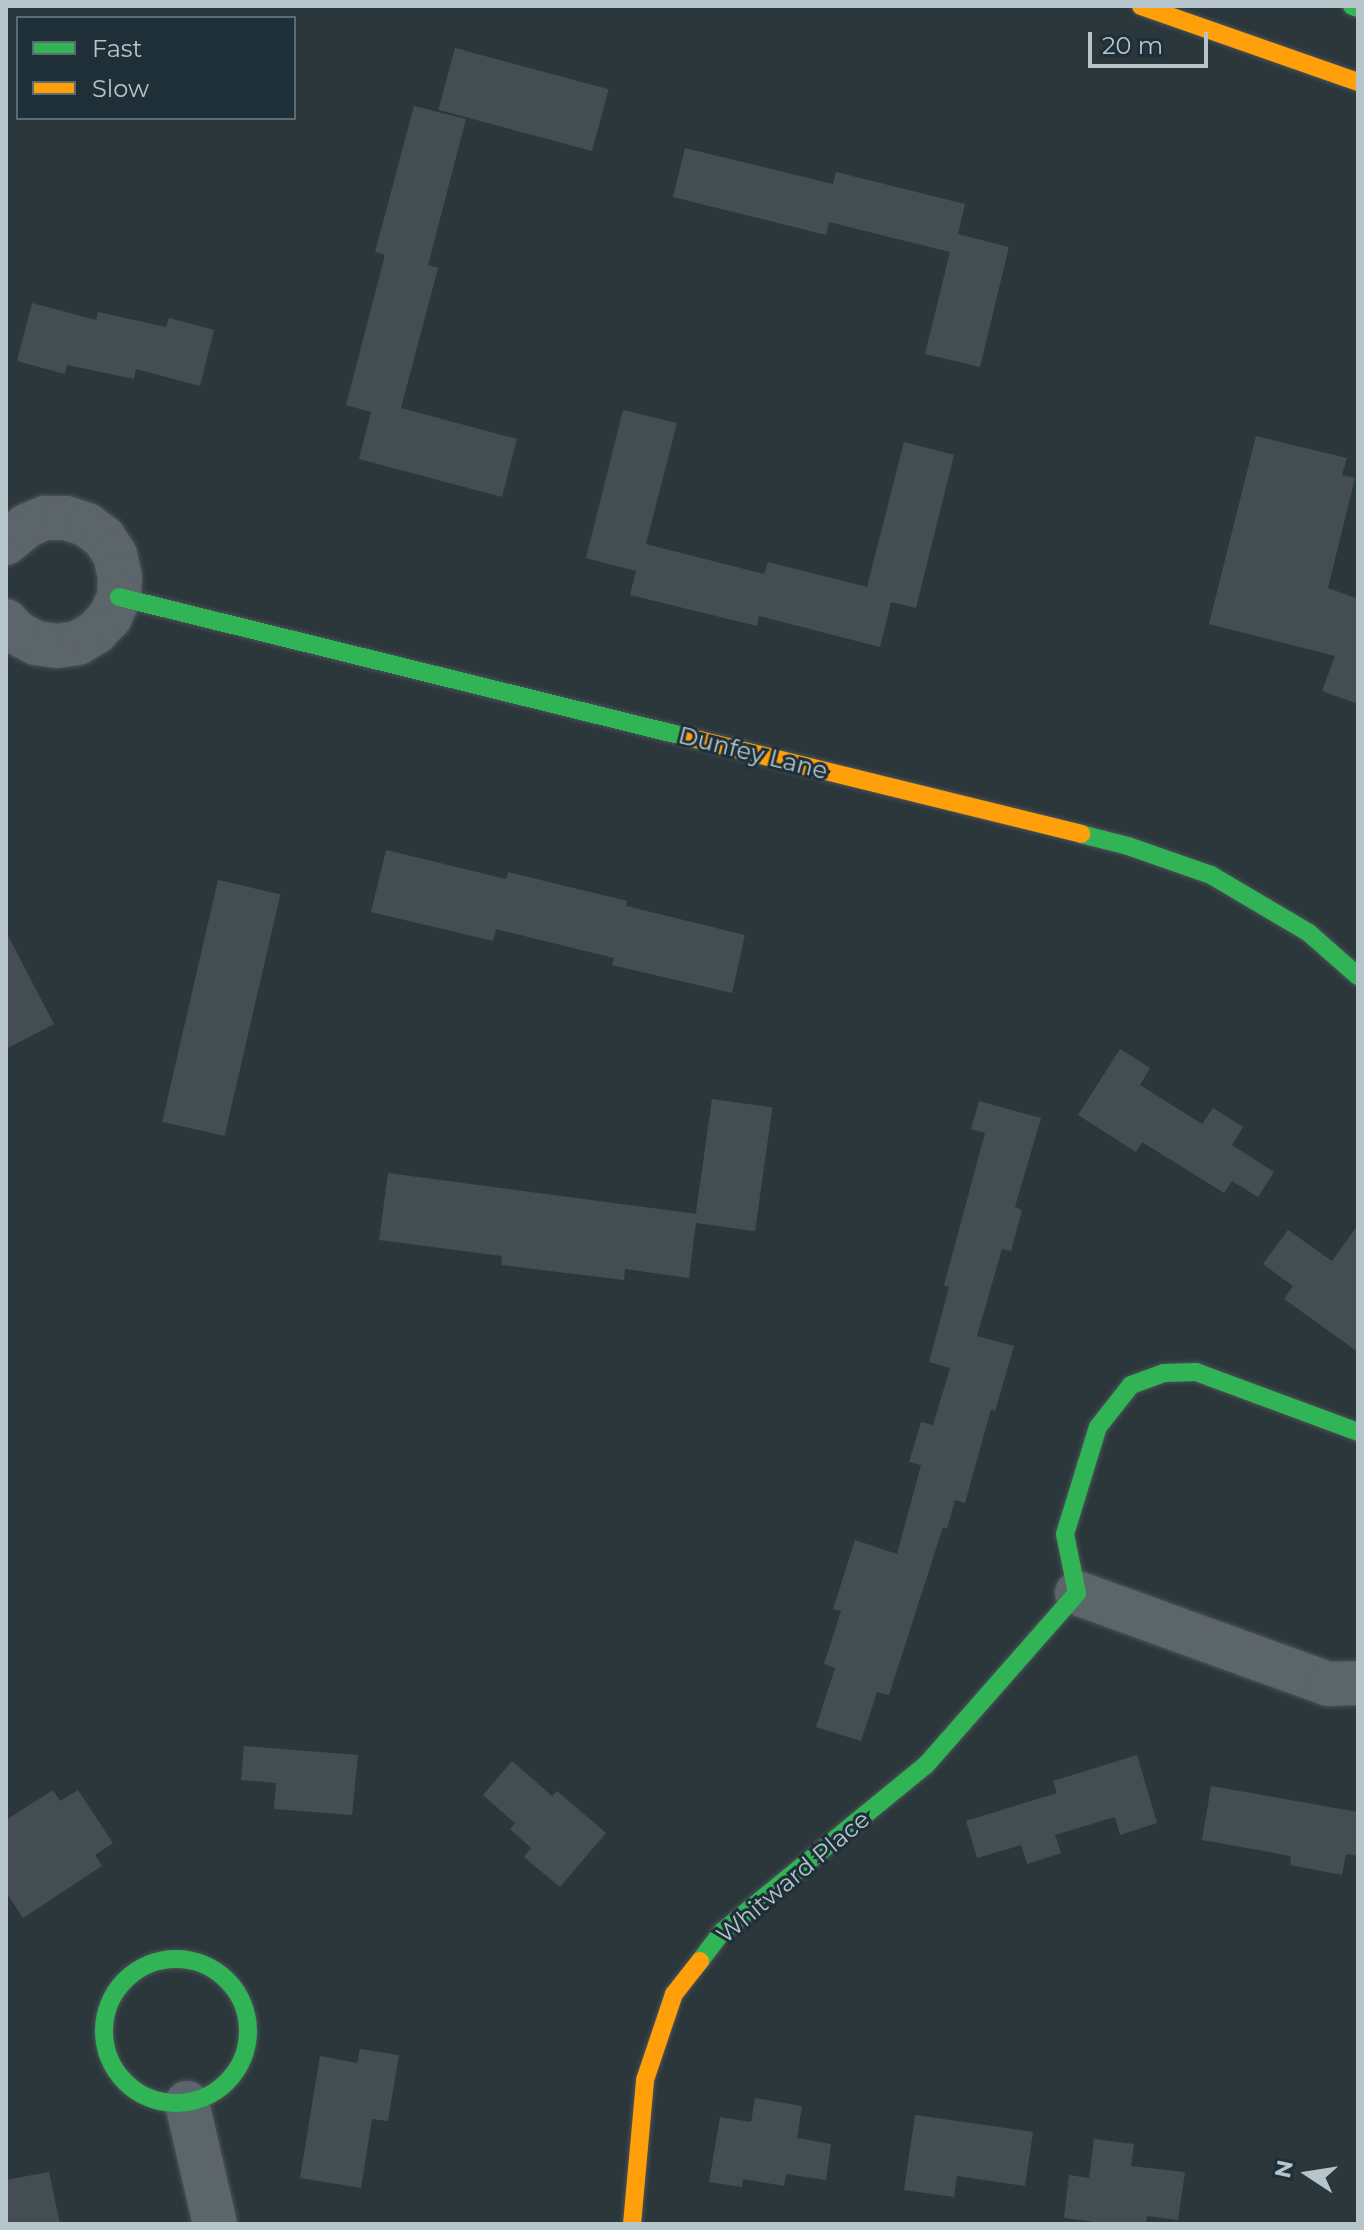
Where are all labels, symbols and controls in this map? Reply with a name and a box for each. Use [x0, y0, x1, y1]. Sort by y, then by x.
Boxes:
legend [16, 16, 296, 120]
scale bar [1092, 16, 1212, 66]
text: 20 m [1102, 31, 1163, 60]
text: Fast [92, 34, 142, 63]
text: Slow [92, 74, 149, 103]
street label: Dunfey Lane [675, 721, 831, 785]
street label: Whitward Place [711, 1805, 875, 1949]
north arrow [1268, 2134, 1348, 2214]
text: N [1269, 2157, 1299, 2180]

